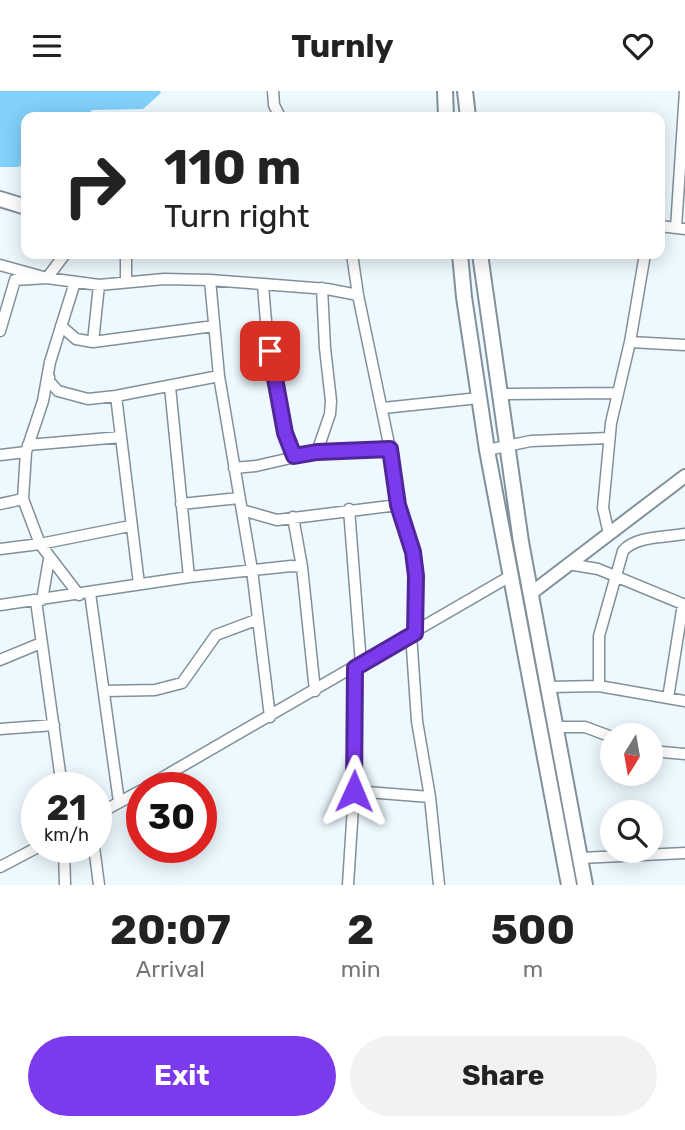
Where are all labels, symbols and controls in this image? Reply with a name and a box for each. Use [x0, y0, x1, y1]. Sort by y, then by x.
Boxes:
icon: menu [28, 27, 66, 65]
text: Turnly [291, 27, 394, 65]
icon: heart [619, 27, 657, 65]
text: 110 m [164, 138, 301, 196]
icon: right [49, 140, 140, 231]
text: Turn right [164, 197, 309, 235]
pin [240, 321, 300, 381]
icon: arrive [251, 332, 289, 370]
north arrow [600, 723, 663, 786]
map controls [600, 723, 663, 863]
position arrow [317, 754, 391, 828]
speed limit sign: 30 [126, 772, 217, 863]
text: 21 [46, 787, 87, 829]
button: search [600, 800, 663, 863]
text: km/h [44, 824, 89, 846]
text: 20:07 [110, 905, 231, 955]
text: 2 [347, 905, 374, 955]
text: 500 [491, 905, 575, 955]
text: Arrival [136, 955, 205, 983]
text: min [341, 955, 381, 983]
text: m [523, 955, 543, 983]
button: Exit [28, 1036, 336, 1116]
button: Share [350, 1036, 657, 1116]

